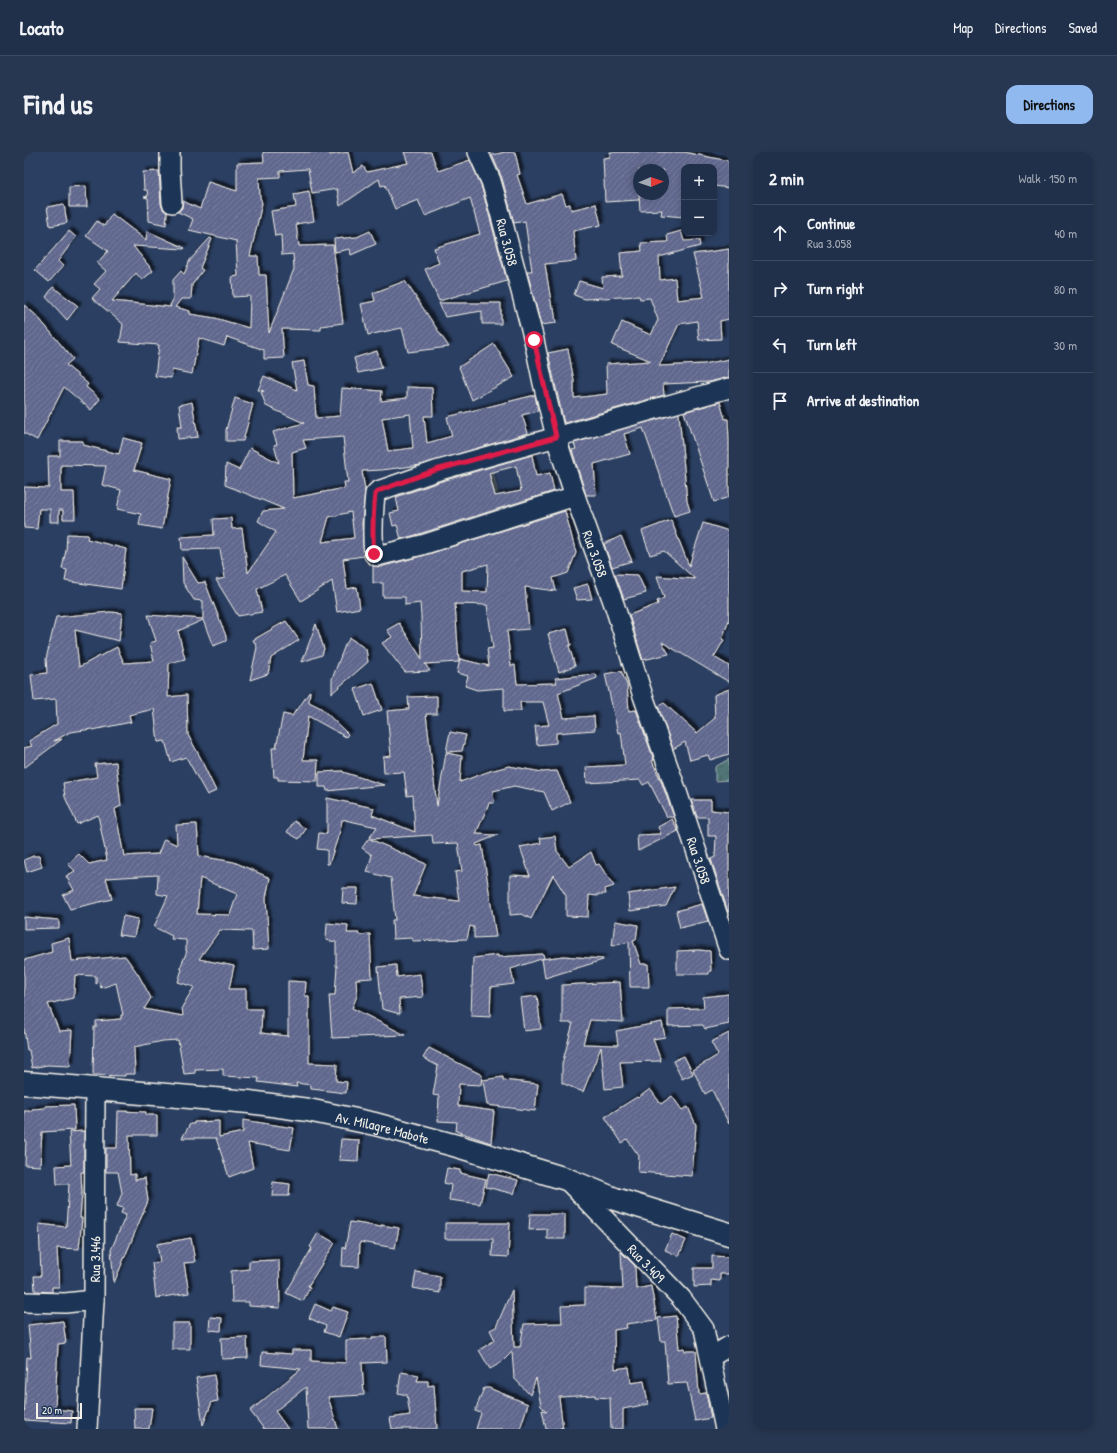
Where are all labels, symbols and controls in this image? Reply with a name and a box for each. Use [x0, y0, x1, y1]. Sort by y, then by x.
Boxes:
text: Locato [20, 15, 64, 41]
text: Map [953, 18, 973, 37]
text: Directions [995, 18, 1046, 37]
text: Saved [1068, 18, 1097, 37]
text: Find us [24, 85, 93, 123]
button: Directions [1006, 85, 1093, 124]
north arrow [633, 164, 669, 200]
map controls [681, 164, 717, 236]
button: + [681, 164, 717, 200]
text: 2 min [769, 167, 804, 190]
text: Walk · 150 m [1019, 169, 1077, 187]
button: − [681, 200, 717, 236]
text: Continue [807, 213, 855, 234]
street label: Rua 3.058 [493, 216, 523, 268]
icon: ahead [769, 222, 791, 244]
text: 40 m [1054, 224, 1077, 242]
text: Rua 3.058 [807, 234, 852, 252]
icon: right [769, 278, 791, 300]
text: Turn right [807, 278, 863, 299]
text: 80 m [1054, 280, 1077, 298]
route start [525, 331, 543, 349]
icon: left [769, 334, 791, 356]
text: Turn left [807, 334, 857, 355]
text: 30 m [1054, 336, 1077, 354]
icon: arrive [769, 390, 791, 412]
text: Arrive at destination [807, 390, 919, 411]
street label: Rua 3.058 [579, 527, 613, 579]
route end [365, 545, 383, 563]
street label: Rua 3.058 [683, 834, 716, 886]
street label: Av. Milagre Mabote [334, 1107, 432, 1148]
street label: Rua 3.446 [85, 1236, 104, 1282]
street label: Rua 3.409 [624, 1239, 670, 1286]
scale bar [36, 1401, 82, 1420]
text: 20 m [42, 1403, 62, 1417]

